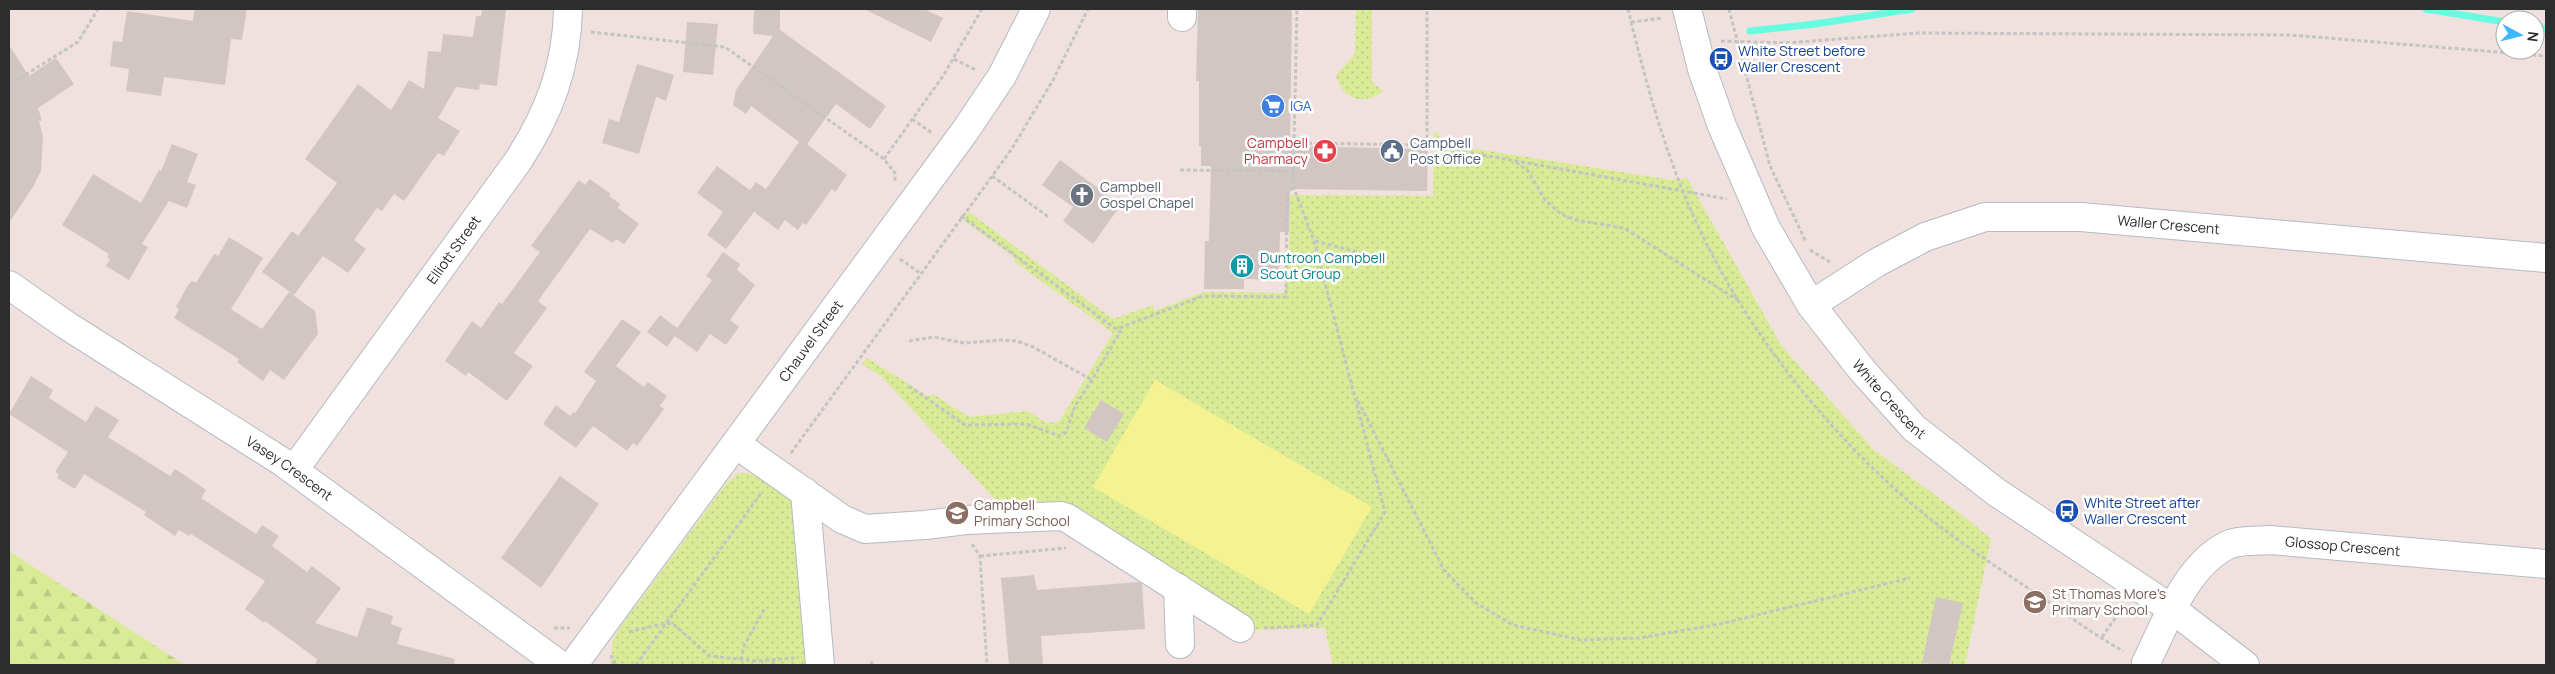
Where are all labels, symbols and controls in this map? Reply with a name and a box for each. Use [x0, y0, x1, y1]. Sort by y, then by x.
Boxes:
north arrow [2495, 10, 2545, 60]
text: N [2523, 30, 2543, 43]
place label: White Street before Waller Crescent [1738, 41, 1865, 76]
bus stop icon: White Street before Waller Crescent [1708, 46, 1734, 72]
supermarket icon: IGA [1260, 93, 1286, 119]
place label: IGA [1290, 96, 1312, 115]
place label: Campbell Pharmacy [1244, 133, 1309, 168]
place label: Campbell Post Office [1410, 133, 1481, 168]
pharmacy icon: Campbell Pharmacy [1312, 138, 1338, 164]
public building icon: Campbell Post Office [1379, 138, 1405, 164]
place label: Campbell Gospel Chapel [1100, 177, 1194, 212]
church icon: Campbell Gospel Chapel [1069, 182, 1095, 208]
street label: Waller Crescent [2117, 210, 2221, 238]
street label: Elliott Street [422, 211, 485, 288]
place label: Duntroon Campbell Scout Group [1260, 248, 1385, 283]
building icon: Duntroon Campbell Scout Group [1229, 253, 1255, 279]
street label: Chauvel Street [774, 296, 847, 385]
street label: White Crescent [1848, 355, 1930, 443]
street label: Vasey Crescent [243, 431, 337, 505]
place label: White Street after Waller Crescent [2084, 493, 2200, 528]
place label: Campbell Primary School [974, 495, 1070, 530]
bus stop icon: White Street after Waller Crescent [2054, 498, 2080, 524]
school or university icon: Campbell Primary School [944, 500, 970, 526]
street label: Glossop Crescent [2284, 531, 2402, 560]
place label: St Thomas More's Primary School [2052, 584, 2166, 619]
school or university icon: St Thomas More's Primary School [2022, 589, 2048, 615]

